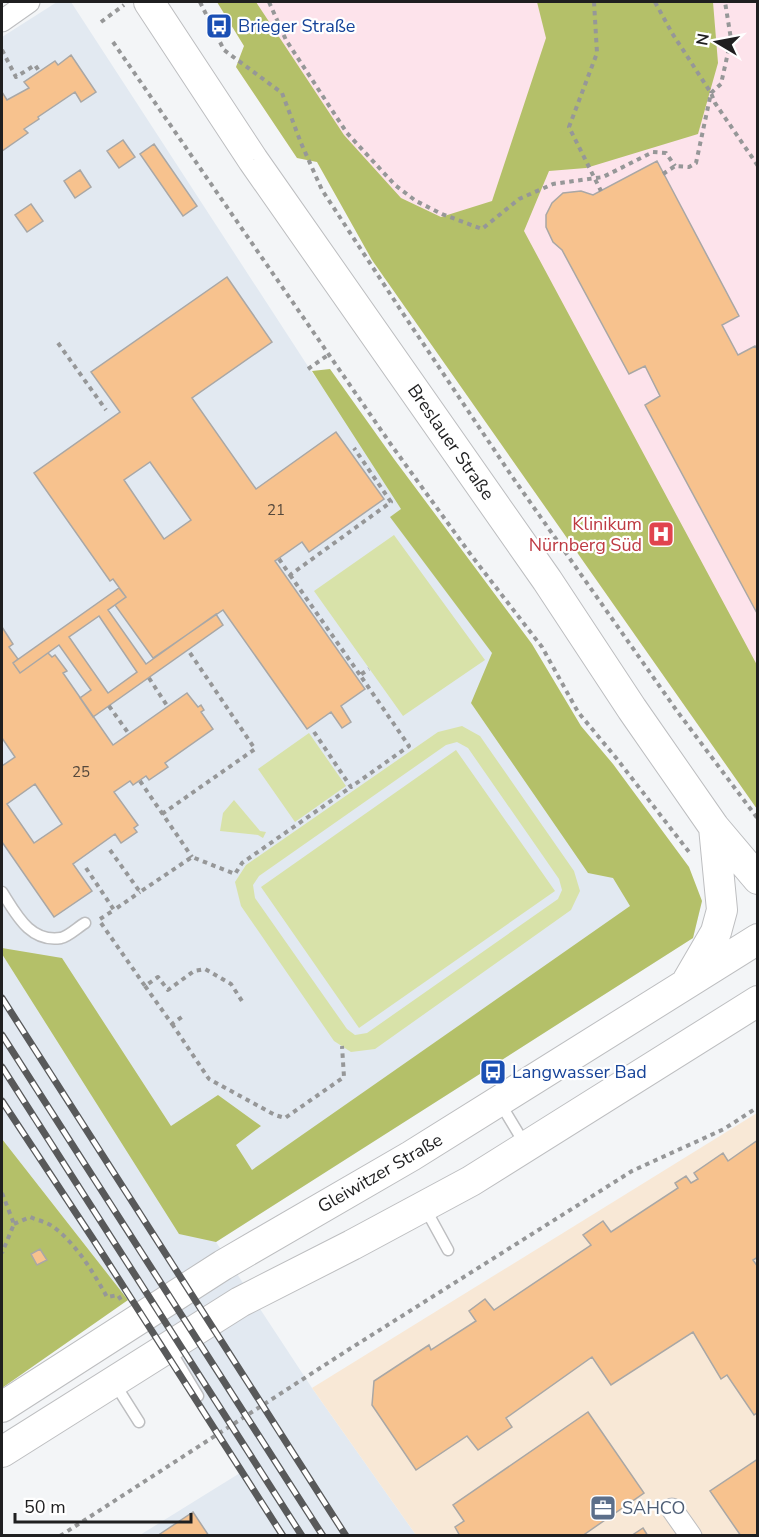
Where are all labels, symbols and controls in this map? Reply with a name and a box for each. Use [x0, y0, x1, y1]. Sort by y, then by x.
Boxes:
bus stop icon: Brieger Straße [204, 11, 234, 41]
north arrow [687, 12, 747, 72]
place label: Brieger Straße [238, 14, 355, 38]
text: N [691, 32, 715, 47]
street label: Breslauer Straße [402, 379, 500, 505]
house number: 21 [267, 500, 285, 520]
place label: Klinikum Nürnberg Süd [529, 512, 642, 557]
hospital icon: Klinikum Nürnberg Süd [646, 519, 676, 549]
house number: 25 [72, 762, 90, 782]
bus stop icon: Langwasser Bad [478, 1057, 508, 1087]
place label: Langwasser Bad [512, 1060, 647, 1084]
street label: Gleiwitzer Straße [313, 1128, 447, 1218]
scale bar [15, 1486, 190, 1524]
office icon: SAHCO [588, 1493, 618, 1523]
text: 50 m [24, 1495, 66, 1519]
place label: SAHCO [622, 1496, 685, 1520]

